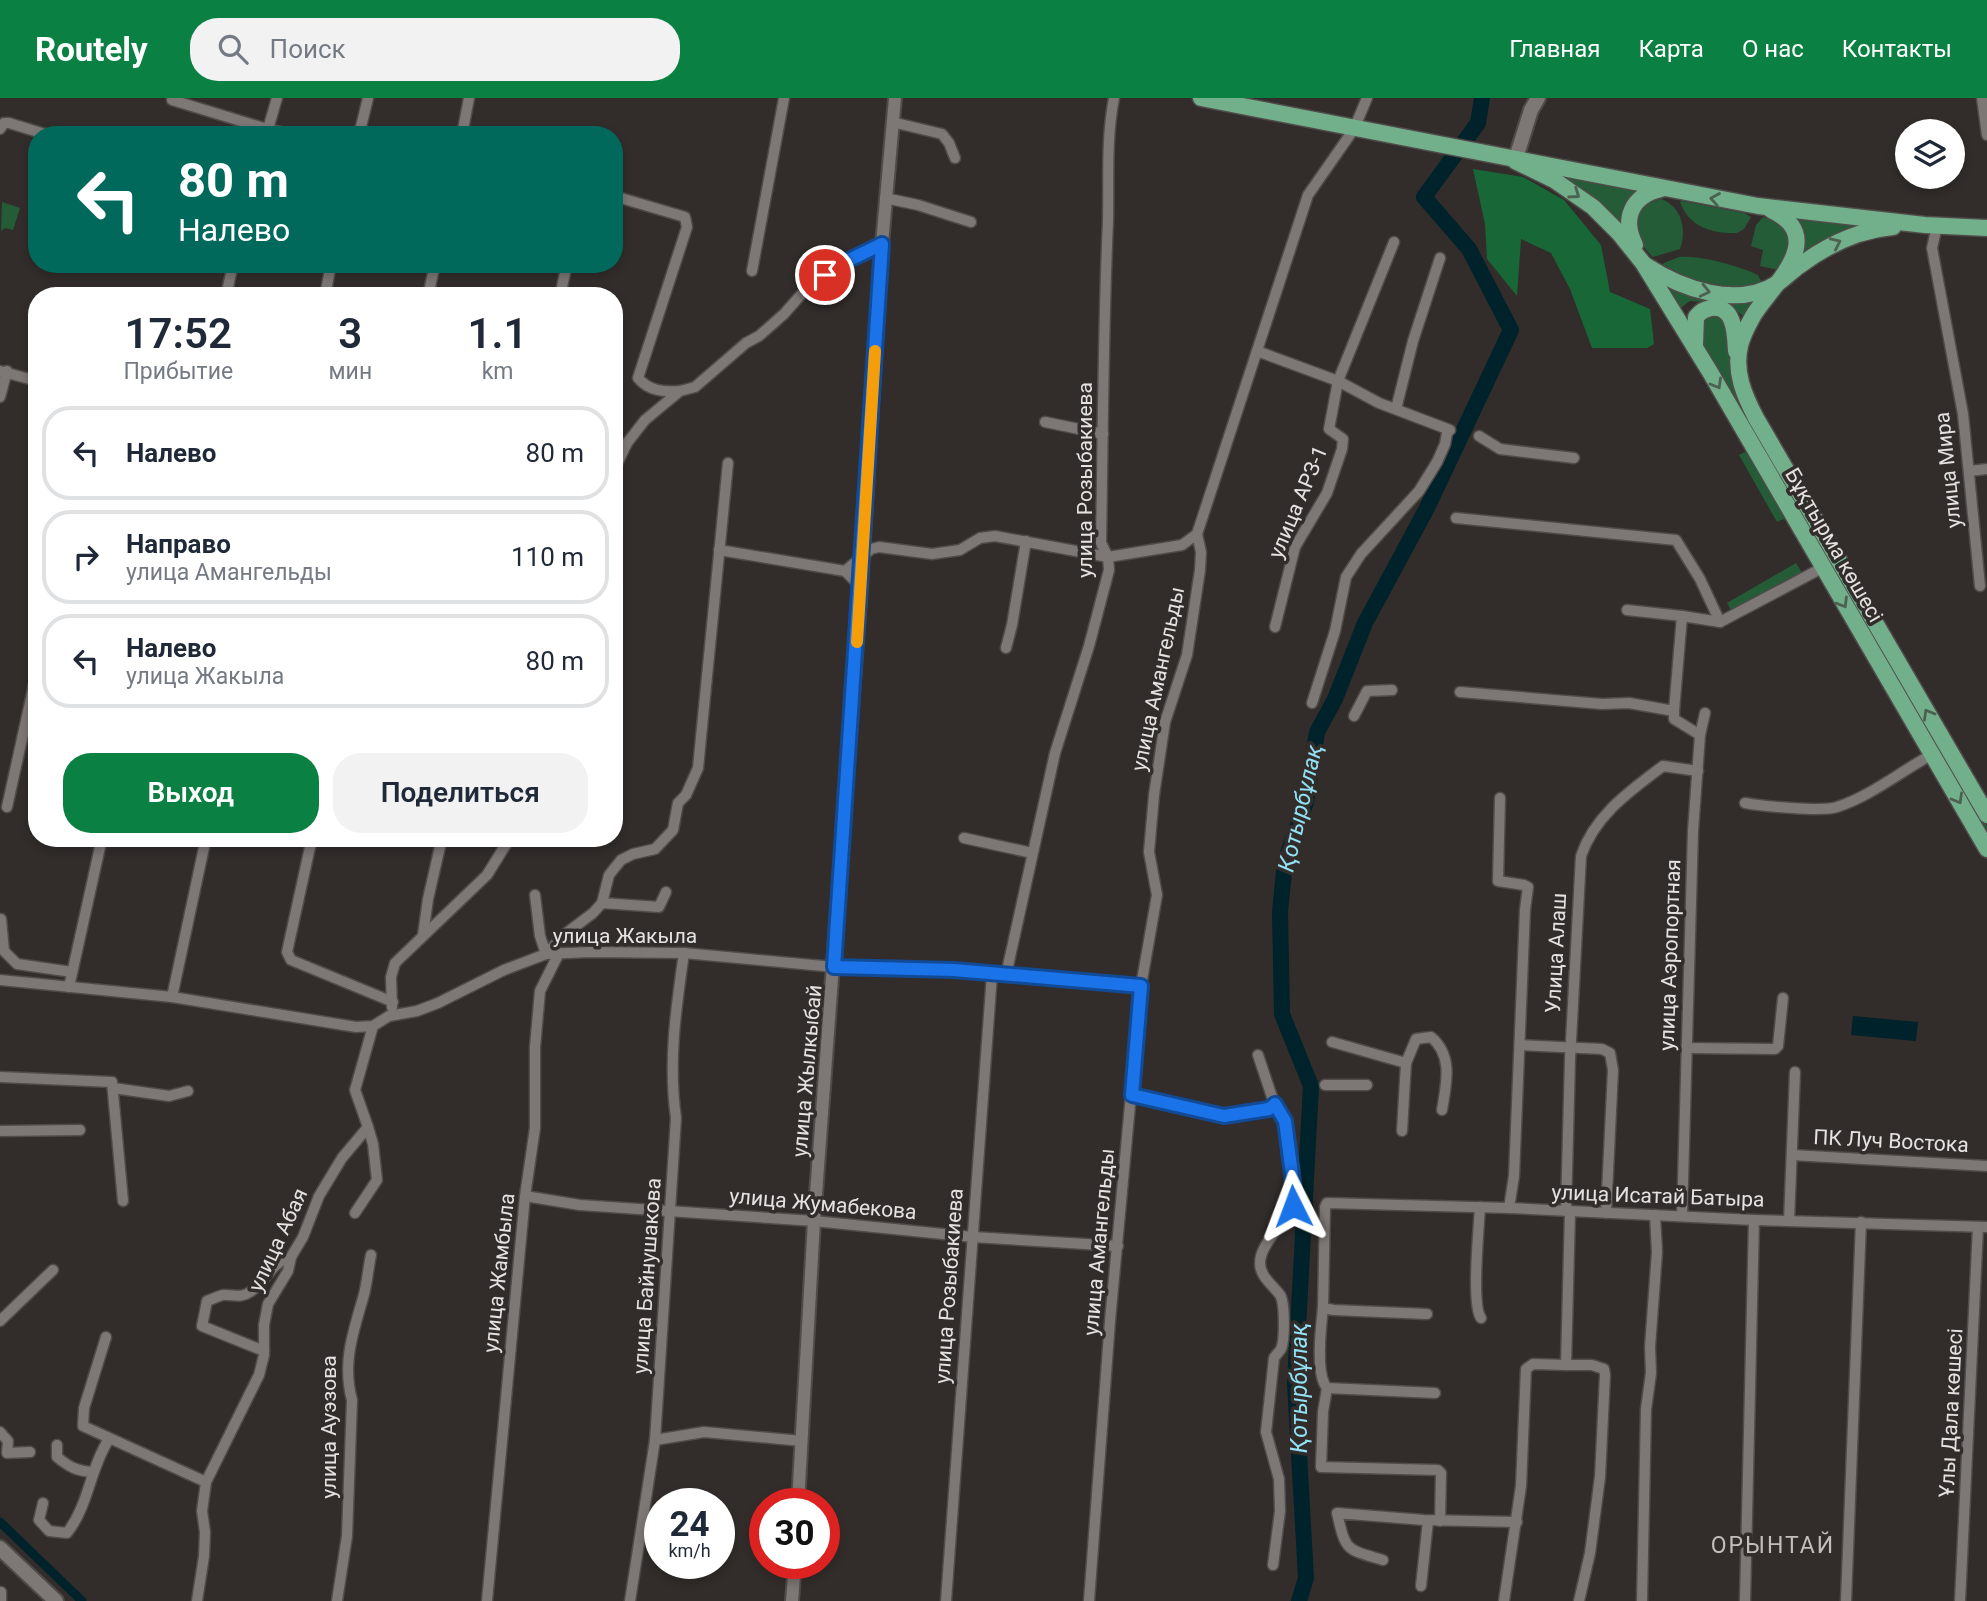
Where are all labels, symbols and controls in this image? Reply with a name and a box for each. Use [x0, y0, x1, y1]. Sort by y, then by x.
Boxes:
search box [190, 18, 680, 81]
text: Routely [35, 30, 148, 69]
icon: search [214, 30, 252, 68]
text: Поиск [270, 34, 346, 64]
text: Главная [1509, 35, 1600, 63]
text: Карта [1638, 35, 1704, 63]
text: О нас [1742, 35, 1804, 63]
text: Контакты [1842, 35, 1952, 63]
map controls [1895, 119, 1965, 189]
button: layers [1895, 119, 1965, 189]
text: 80 m [178, 152, 289, 209]
icon: left [63, 154, 154, 245]
one-way arrow [1567, 186, 1580, 198]
one-way arrow [1709, 192, 1721, 207]
text: Налево [178, 211, 290, 249]
one-way arrow [1829, 237, 1841, 251]
pin [795, 245, 855, 305]
icon: arrive [806, 256, 844, 294]
one-way arrow [1699, 283, 1711, 297]
text: 17:52 [125, 309, 232, 358]
text: 3 [338, 309, 362, 358]
text: 1.1 [468, 309, 528, 358]
text: Прибытие [123, 358, 233, 385]
text: мин [329, 358, 372, 385]
text: km [482, 358, 513, 385]
one-way arrow [1709, 377, 1722, 390]
street label: улица Розыбакиева [1073, 382, 1097, 578]
street label: улица Мира [1930, 411, 1966, 529]
icon: left [67, 434, 105, 472]
text: Налево [126, 438, 216, 468]
text: 80 m [526, 438, 584, 468]
street label: улица АРЗ-1 [1264, 442, 1332, 562]
street label: Бұқтырма көшесі [1780, 464, 1888, 626]
text: Направо [126, 529, 231, 559]
icon: right [67, 538, 105, 576]
text: 110 m [511, 542, 584, 572]
text: улица Амангельды [126, 559, 332, 586]
street label: улица Амангельды [1127, 585, 1189, 773]
one-way arrow [1835, 595, 1848, 608]
text: Налево [126, 633, 216, 663]
icon: left [67, 642, 105, 680]
text: 80 m [526, 646, 584, 676]
text: улица Жакыла [126, 663, 284, 690]
one-way arrow [1923, 708, 1936, 721]
water label: Қотырбұлақ [1273, 742, 1328, 875]
button: Выход [63, 753, 319, 833]
button: Поделиться [333, 753, 588, 833]
one-way arrow [1949, 791, 1962, 804]
street label: улица Аэропортная [1655, 859, 1685, 1051]
street label: Улица Алаш [1541, 892, 1571, 1014]
street label: улица Жакыла [553, 924, 697, 948]
street label: улица Жылкыбай [787, 984, 827, 1158]
street label: ПК Луч Востока [1813, 1125, 1969, 1157]
street label: улица Амангельды [1079, 1147, 1119, 1337]
position arrow [1256, 1169, 1330, 1243]
street label: улица Байнушакова [628, 1177, 666, 1375]
street label: улица Исатай Батыра [1551, 1180, 1765, 1212]
street label: улица Жумабекова [728, 1184, 918, 1224]
street label: улица Абая [244, 1185, 312, 1295]
street label: улица Розыбакиева [930, 1187, 968, 1385]
street label: улица Жамбыла [479, 1192, 519, 1354]
water label: Қотырбұлақ [1286, 1323, 1313, 1453]
street label: Ұлы Дала көшесі [1935, 1328, 1967, 1498]
street label: улица Ауэзова [317, 1355, 341, 1499]
speed limit sign: 30 [749, 1488, 840, 1579]
text: 24 [669, 1504, 710, 1545]
district label: ОРЫНТАЙ [1711, 1531, 1835, 1559]
text: km/h [668, 1540, 711, 1561]

